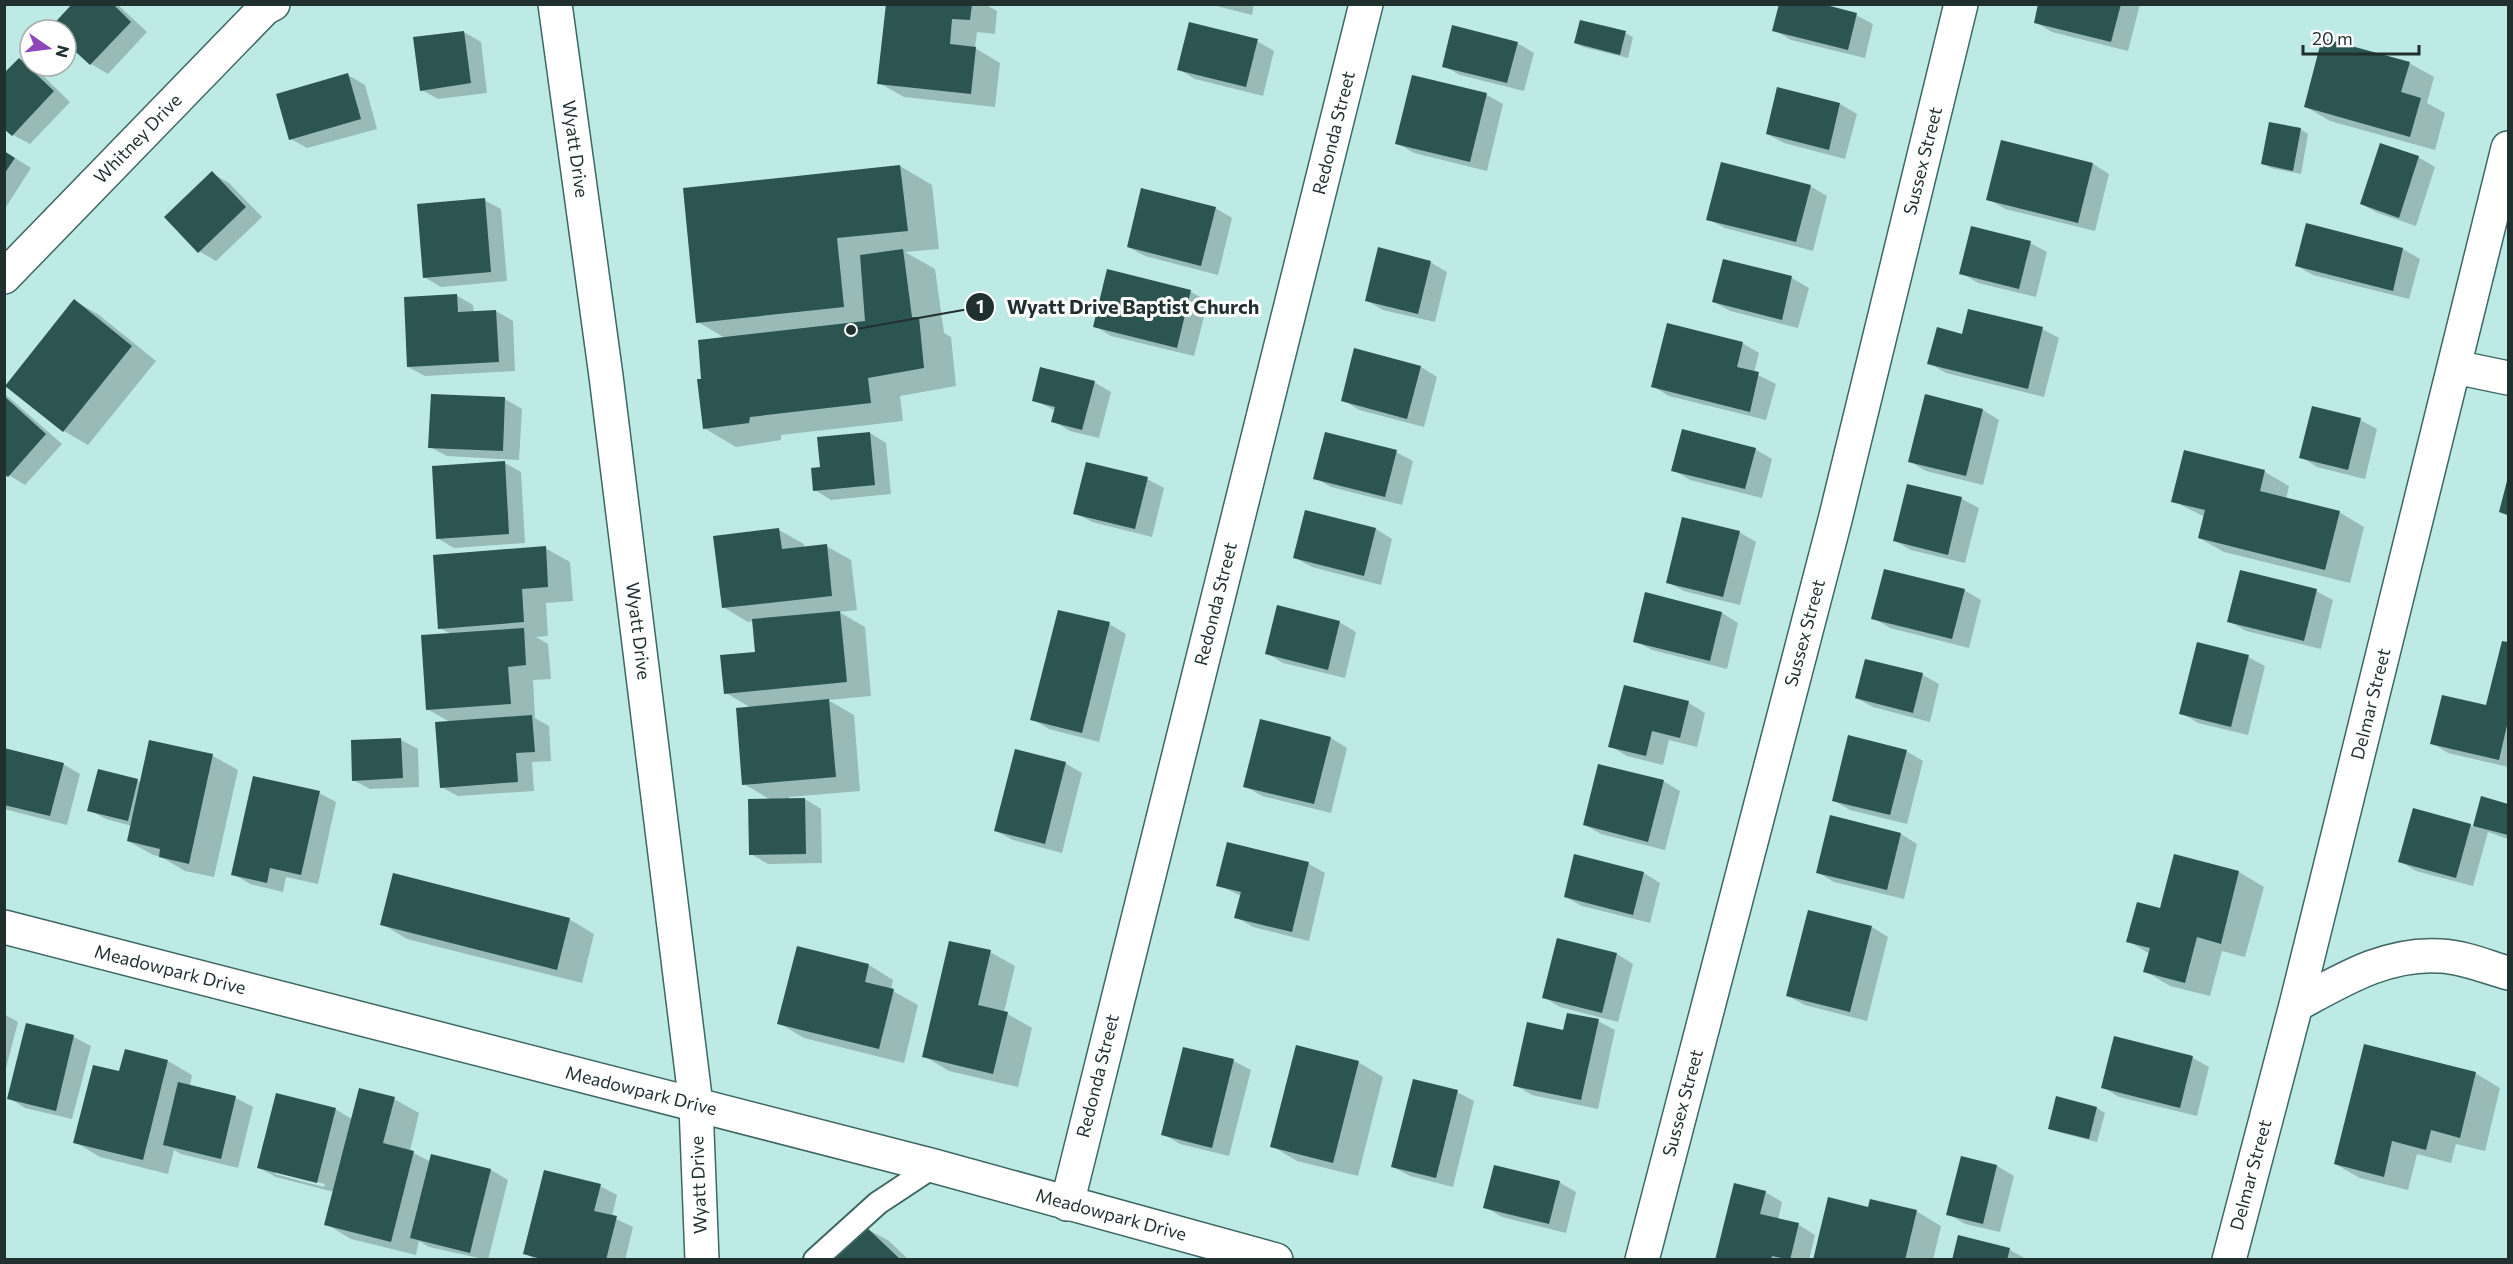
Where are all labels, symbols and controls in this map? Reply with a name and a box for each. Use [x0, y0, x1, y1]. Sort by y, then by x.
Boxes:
north arrow [18, 18, 78, 78]
scale bar [2303, 18, 2418, 56]
text: 20 m [2312, 27, 2353, 49]
text: N [52, 44, 74, 60]
street label: Redonda Street [1307, 69, 1359, 197]
street label: Whitney Drive [89, 89, 186, 188]
street label: Wyatt Drive [558, 99, 594, 199]
street label: Sussex Street [1898, 105, 1946, 217]
callout: Wyatt Drive Baptist Church [965, 288, 1271, 326]
text: Wyatt Drive Baptist Church [1007, 294, 1259, 318]
text: 1 [976, 295, 984, 317]
street label: Redonda Street [1189, 540, 1241, 668]
street label: Sussex Street [1779, 577, 1829, 689]
street label: Wyatt Drive [622, 581, 656, 681]
street label: Delmar Street [2346, 646, 2394, 762]
street label: Meadowpark Drive [92, 940, 248, 998]
street label: Redonda Street [1071, 1012, 1123, 1140]
street label: Sussex Street [1657, 1047, 1707, 1159]
street label: Meadowpark Drive [563, 1061, 719, 1119]
street label: Delmar Street [2225, 1117, 2275, 1233]
street label: Wyatt Drive [685, 1136, 711, 1234]
street label: Meadowpark Drive [1033, 1183, 1189, 1245]

